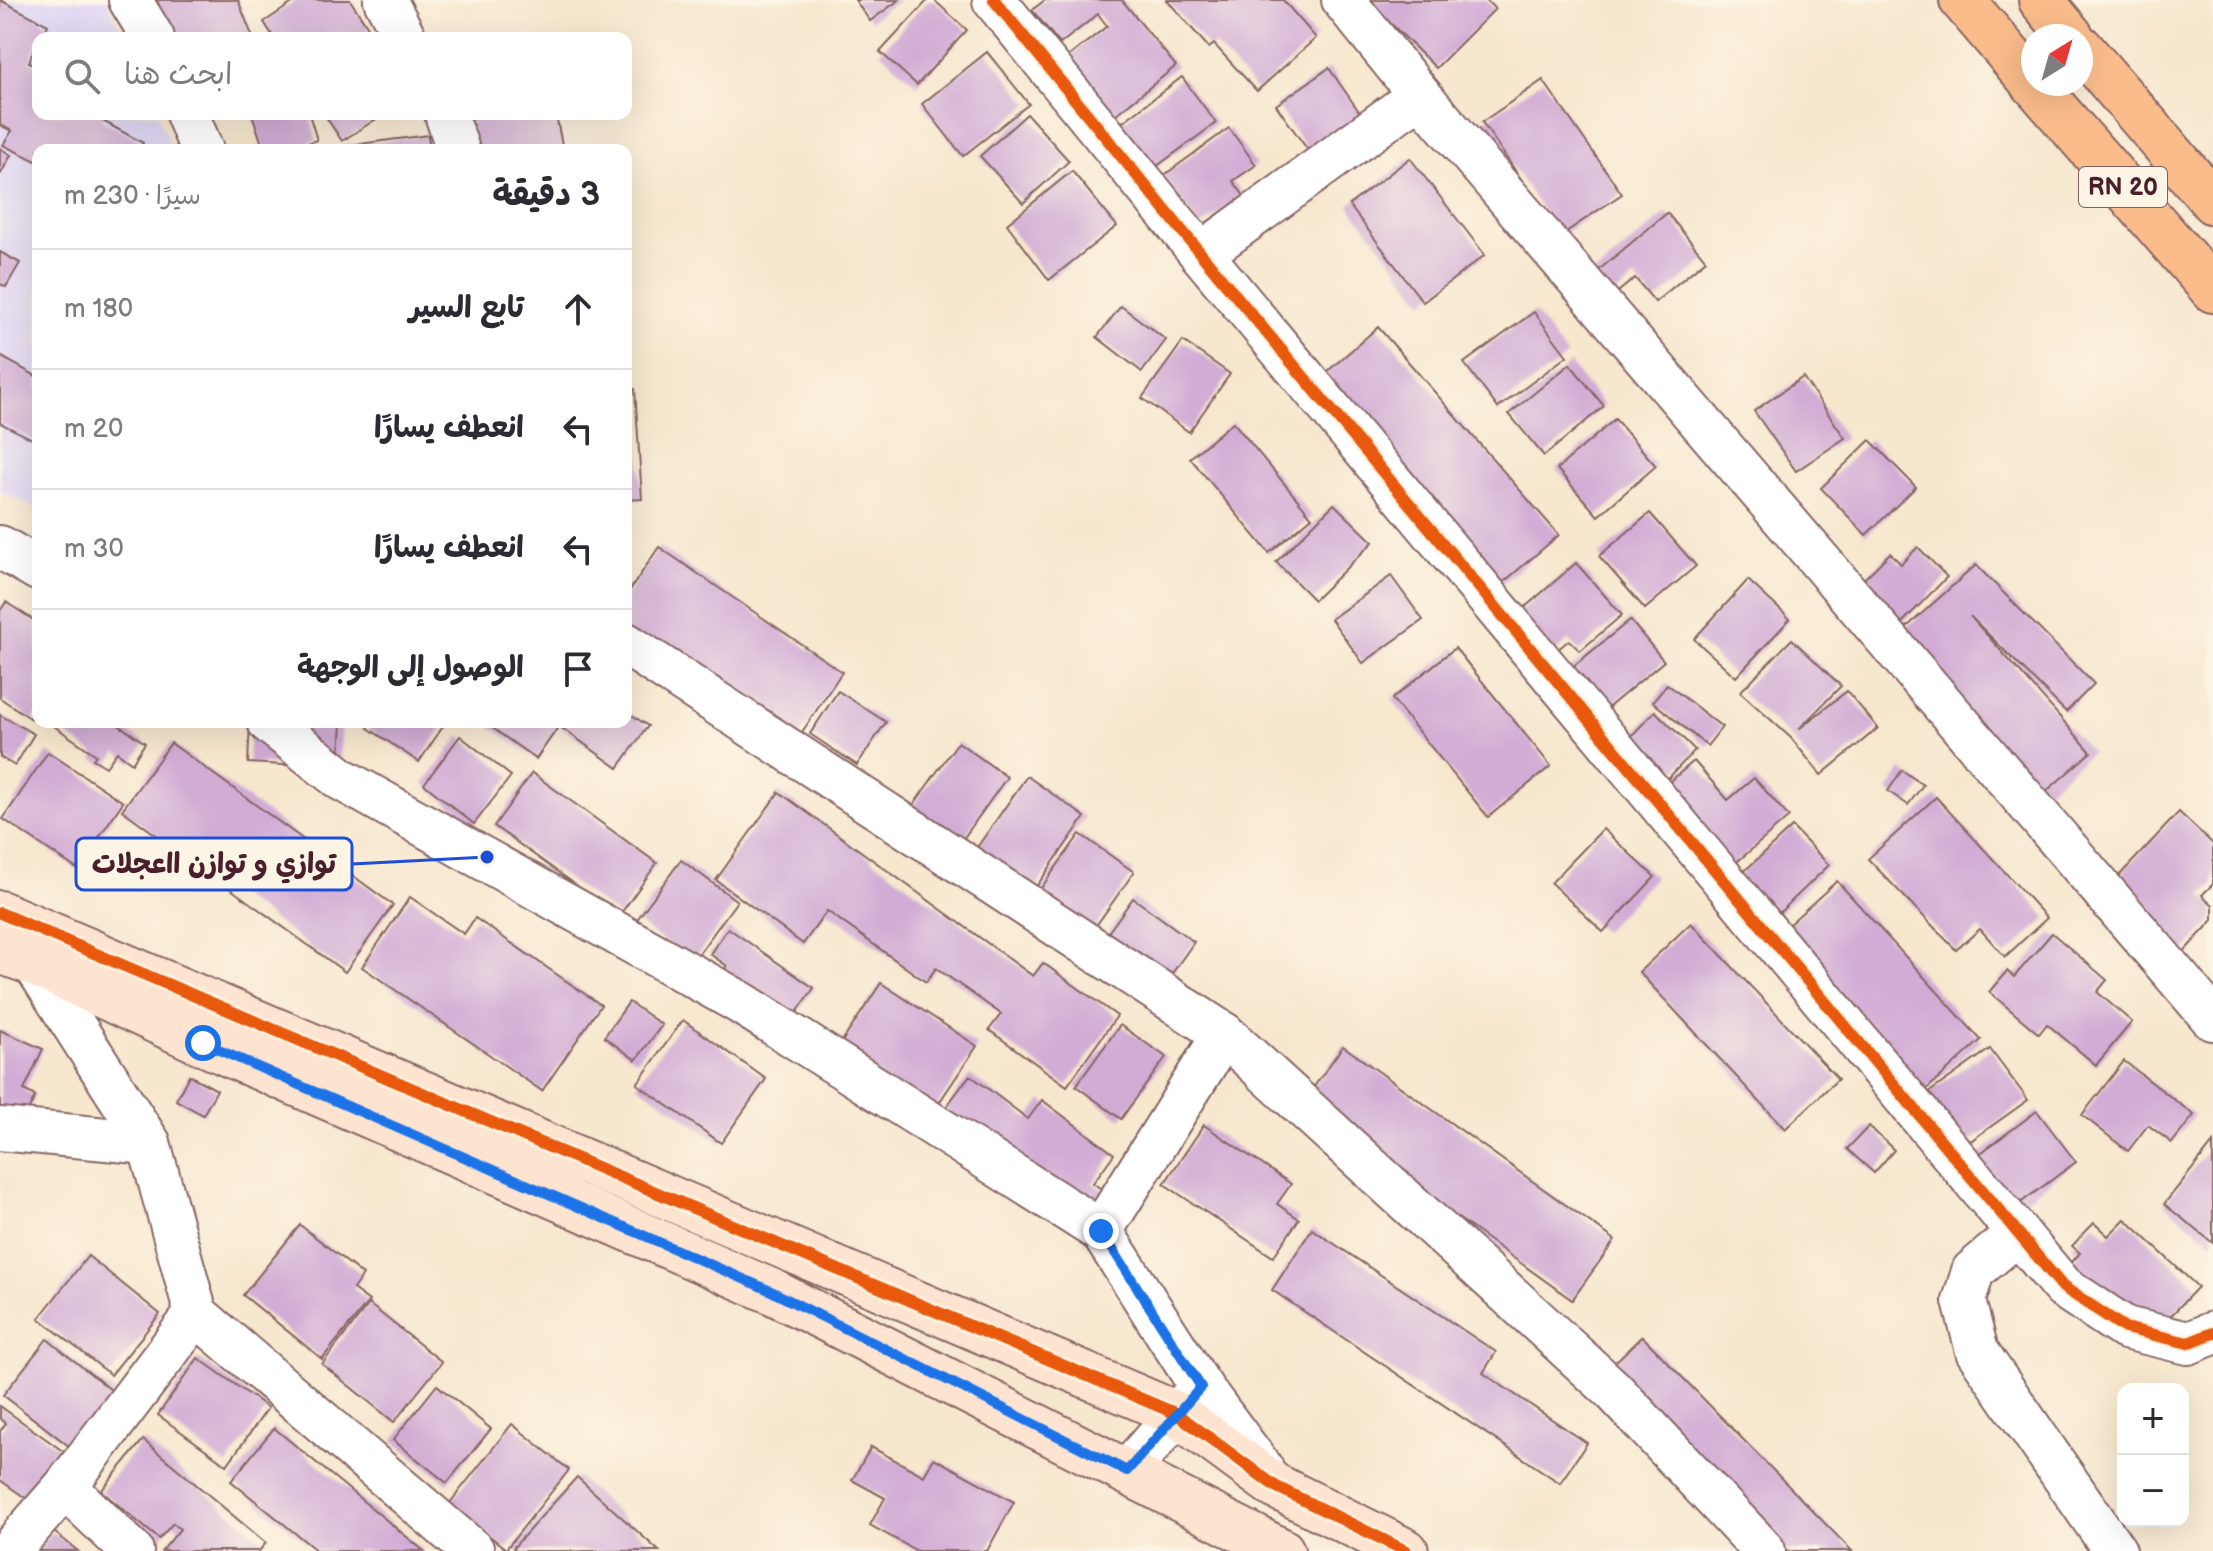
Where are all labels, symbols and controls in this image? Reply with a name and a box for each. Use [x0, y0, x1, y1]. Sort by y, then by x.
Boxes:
north arrow [2021, 24, 2093, 96]
search box [32, 32, 632, 120]
icon: search [60, 54, 104, 98]
text: ابحث هنا [124, 57, 232, 93]
road number: RN 20 [2079, 167, 2167, 207]
text: 3 دقيقة [493, 174, 600, 215]
text: سيرًا · 230 m [64, 181, 201, 212]
icon: ahead [556, 287, 600, 331]
text: تابع السير [409, 290, 524, 326]
text: 180 m [64, 294, 133, 325]
icon: left [556, 407, 600, 451]
text: انعطف يسارًا [374, 410, 524, 446]
text: 20 m [64, 414, 123, 445]
icon: left [556, 527, 600, 571]
text: انعطف يسارًا [374, 530, 524, 566]
text: 30 m [64, 534, 124, 565]
icon: arrive [556, 647, 600, 691]
text: الوصول إلى الوجهة [297, 650, 524, 686]
callout: توازي و توازن ااعجلات [76, 838, 352, 890]
text: توازي و توازن ااعجلات [92, 848, 337, 884]
route start [185, 1025, 221, 1061]
route end [1083, 1213, 1119, 1249]
map controls [2117, 1383, 2189, 1527]
button: + [2117, 1383, 2189, 1455]
button: − [2117, 1455, 2189, 1527]

